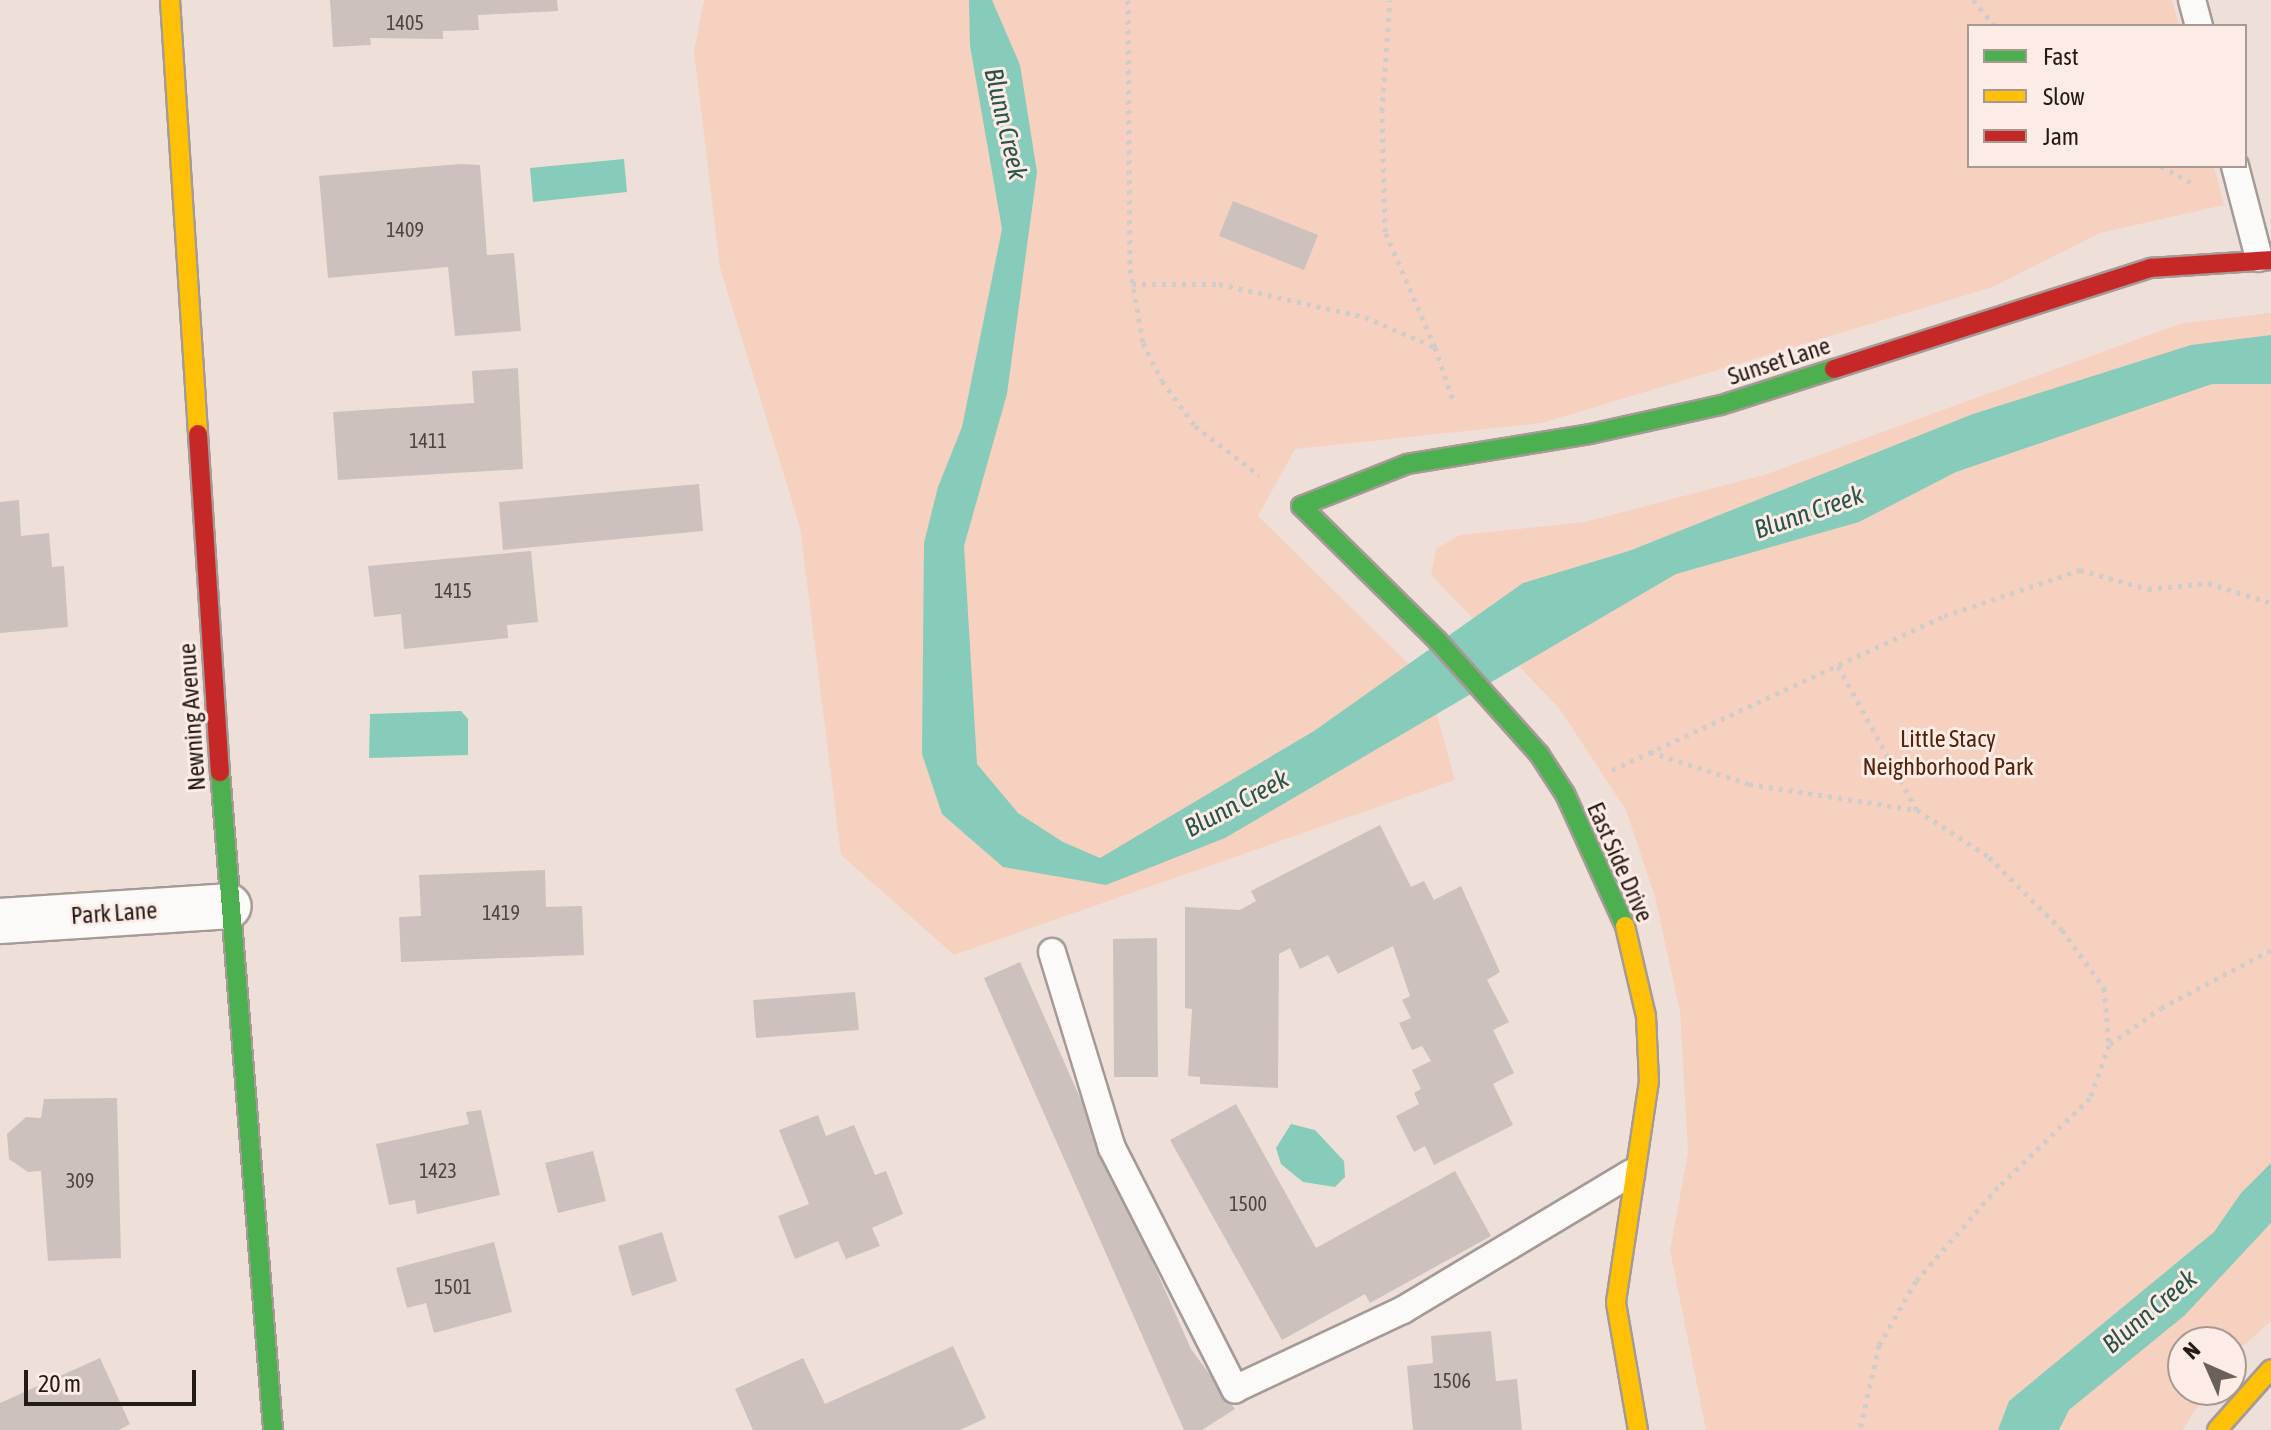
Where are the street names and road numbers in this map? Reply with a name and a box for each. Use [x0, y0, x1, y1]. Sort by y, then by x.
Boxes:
street label: Sunset Lane [1724, 331, 1834, 391]
street label: Newning Avenue [172, 642, 212, 792]
street label: East Side Drive [1581, 798, 1659, 926]
street label: Park Lane [70, 896, 158, 930]

